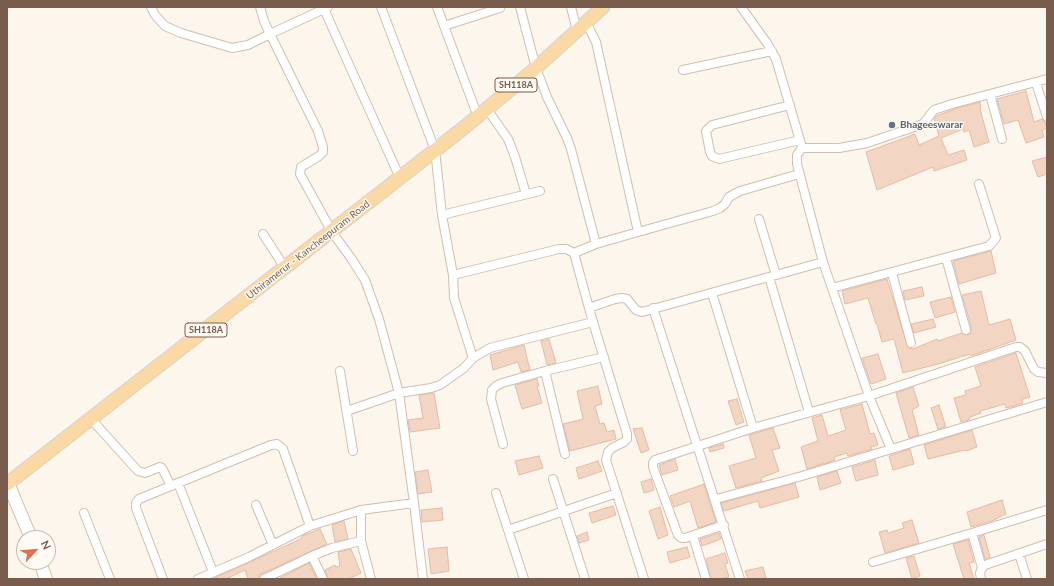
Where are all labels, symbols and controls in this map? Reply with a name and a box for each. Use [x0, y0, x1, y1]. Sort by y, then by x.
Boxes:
road number: SH118A [495, 78, 537, 92]
place label: Bhageeswarar [900, 119, 963, 131]
marker: Bhageeswarar [887, 120, 897, 130]
street label: Uthiramerur - Kancheepuram Road [244, 198, 372, 302]
road number: SH118A [185, 323, 227, 337]
north arrow [16, 530, 56, 570]
text: N [39, 538, 54, 552]

